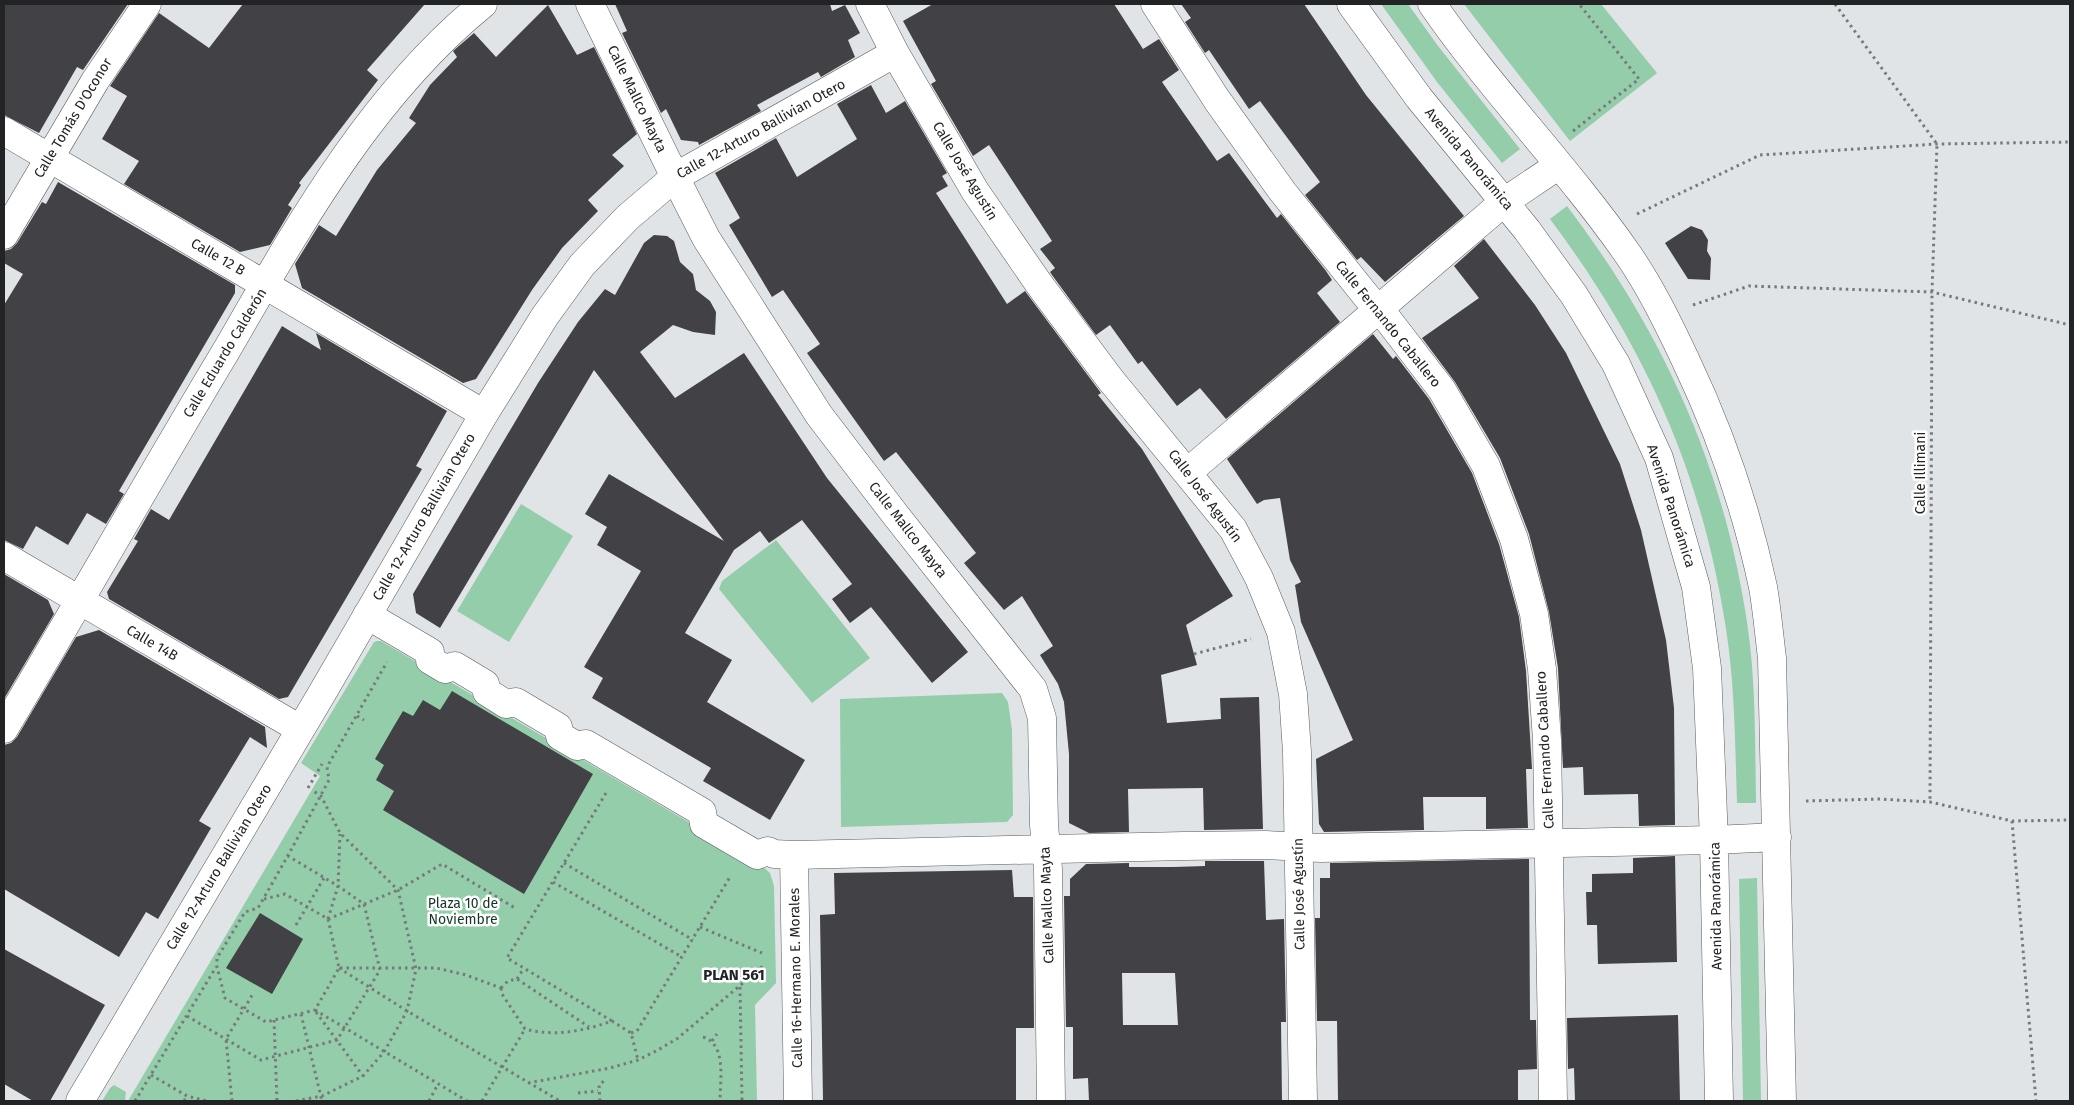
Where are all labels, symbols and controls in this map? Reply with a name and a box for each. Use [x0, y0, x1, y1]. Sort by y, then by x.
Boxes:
street label: Calle Mallco Mayta [604, 43, 670, 155]
street label: Calle Tomás D'Oconor [30, 54, 116, 181]
street label: Calle 12-Arturo Ballivian Otero [674, 75, 848, 183]
street label: Avenida Panorámica [1421, 104, 1517, 214]
street label: Calle José Agustín [929, 119, 1001, 223]
street label: Calle 12 B [188, 235, 248, 279]
street label: Calle Fernando Caballero [1332, 257, 1444, 391]
street label: Calle Eduardo Calderón [180, 285, 270, 421]
street label: Calle 12-Arturo Ballivian Otero [369, 430, 479, 604]
street label: Calle Illimani [1912, 432, 1929, 514]
street label: Avenida Panorámica [1643, 442, 1699, 570]
street label: Calle José Agustín [1165, 446, 1245, 546]
street label: Calle Mallco Mayta [865, 479, 951, 581]
street label: Calle 14B [123, 621, 181, 665]
street label: Calle Fernando Caballero [1532, 671, 1558, 829]
street label: Calle 12-Arturo Ballivian Otero [163, 781, 275, 953]
street label: Calle José Agustín [1290, 838, 1308, 950]
street label: Avenida Panorámica [1706, 842, 1726, 970]
street label: Calle Mallco Mayta [1036, 846, 1058, 964]
street label: Calle 16-Hermano E. Morales [786, 887, 806, 1068]
park label: Plaza 10 de Noviembre [428, 895, 498, 928]
district label: PLAN 561 [703, 966, 765, 984]

